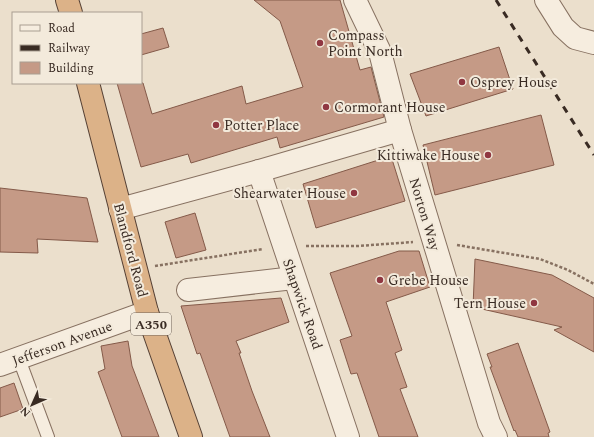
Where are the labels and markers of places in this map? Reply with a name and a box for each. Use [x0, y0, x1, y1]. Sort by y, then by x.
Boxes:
place label: Compass Point North [328, 25, 403, 62]
marker: Compass Point North [315, 38, 325, 48]
place label: Osprey House [470, 72, 558, 93]
marker: Osprey House [457, 77, 467, 87]
place label: Cormorant House [334, 97, 446, 118]
marker: Cormorant House [321, 102, 331, 112]
place label: Potter Place [224, 115, 300, 136]
marker: Potter Place [211, 120, 221, 130]
place label: Kittiwake House [377, 145, 480, 166]
marker: Kittiwake House [483, 150, 493, 160]
place label: Shearwater House [233, 183, 346, 204]
marker: Shearwater House [349, 188, 359, 198]
place label: Grebe House [388, 270, 469, 291]
marker: Grebe House [375, 275, 385, 285]
place label: Tern House [454, 293, 526, 314]
marker: Tern House [529, 298, 539, 308]

